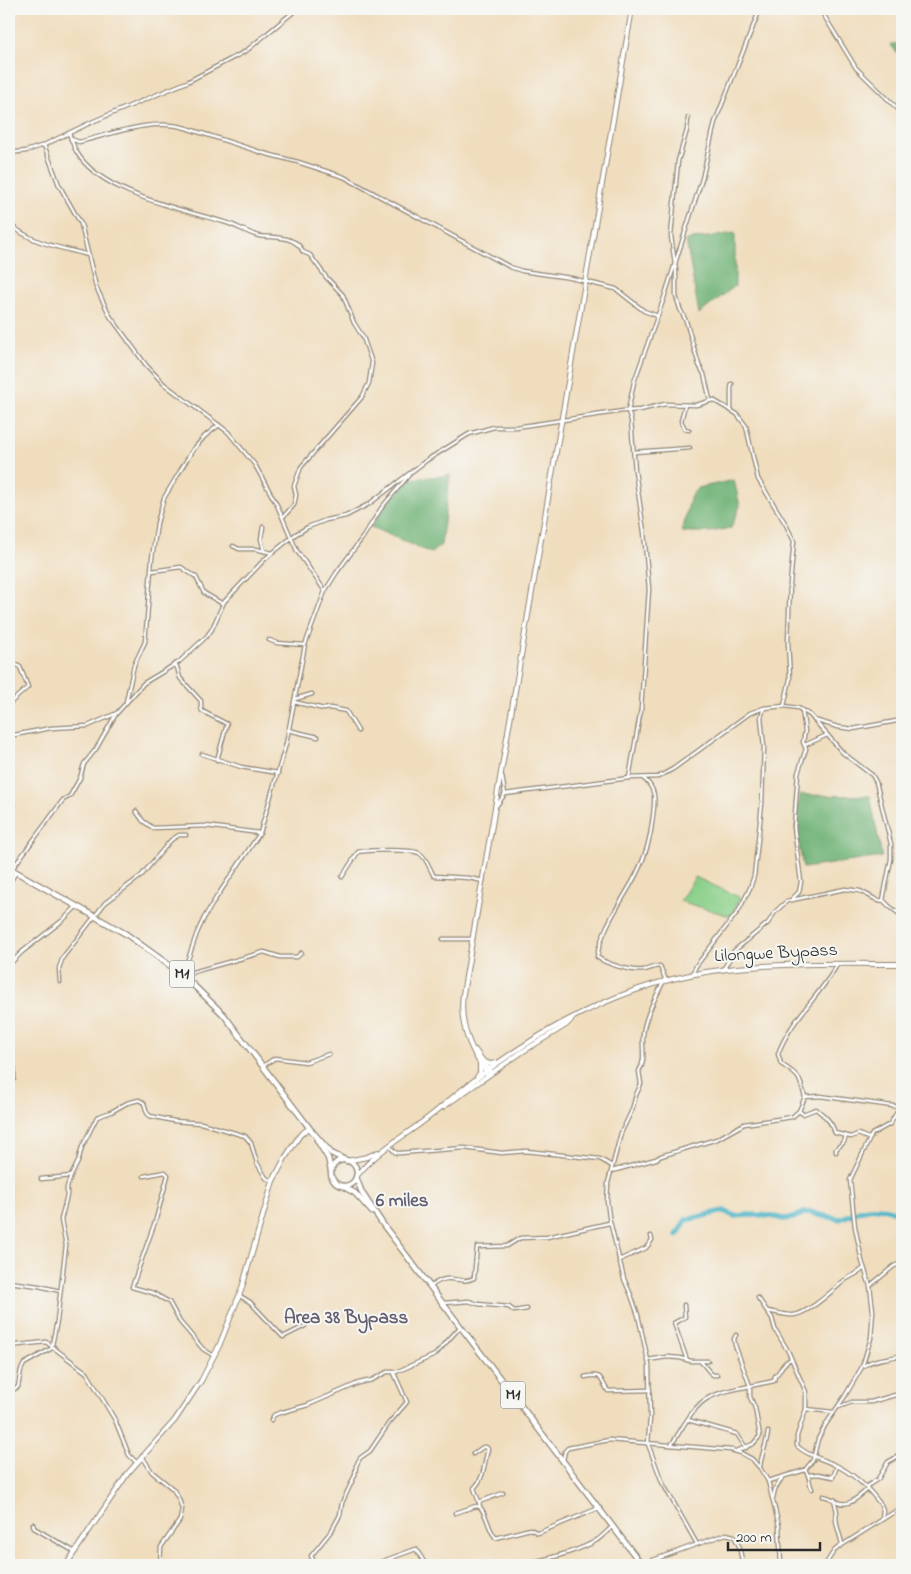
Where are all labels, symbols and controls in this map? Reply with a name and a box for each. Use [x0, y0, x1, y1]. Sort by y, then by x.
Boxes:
street label: Lilongwe Bypass [714, 938, 838, 971]
road number: M1 [170, 961, 194, 988]
district label: 6 miles [376, 1188, 429, 1215]
district label: Area 38 Bypass [284, 1305, 408, 1334]
road number: M1 [500, 1382, 526, 1408]
scale bar [728, 1519, 821, 1551]
text: 200 m [736, 1527, 772, 1549]

